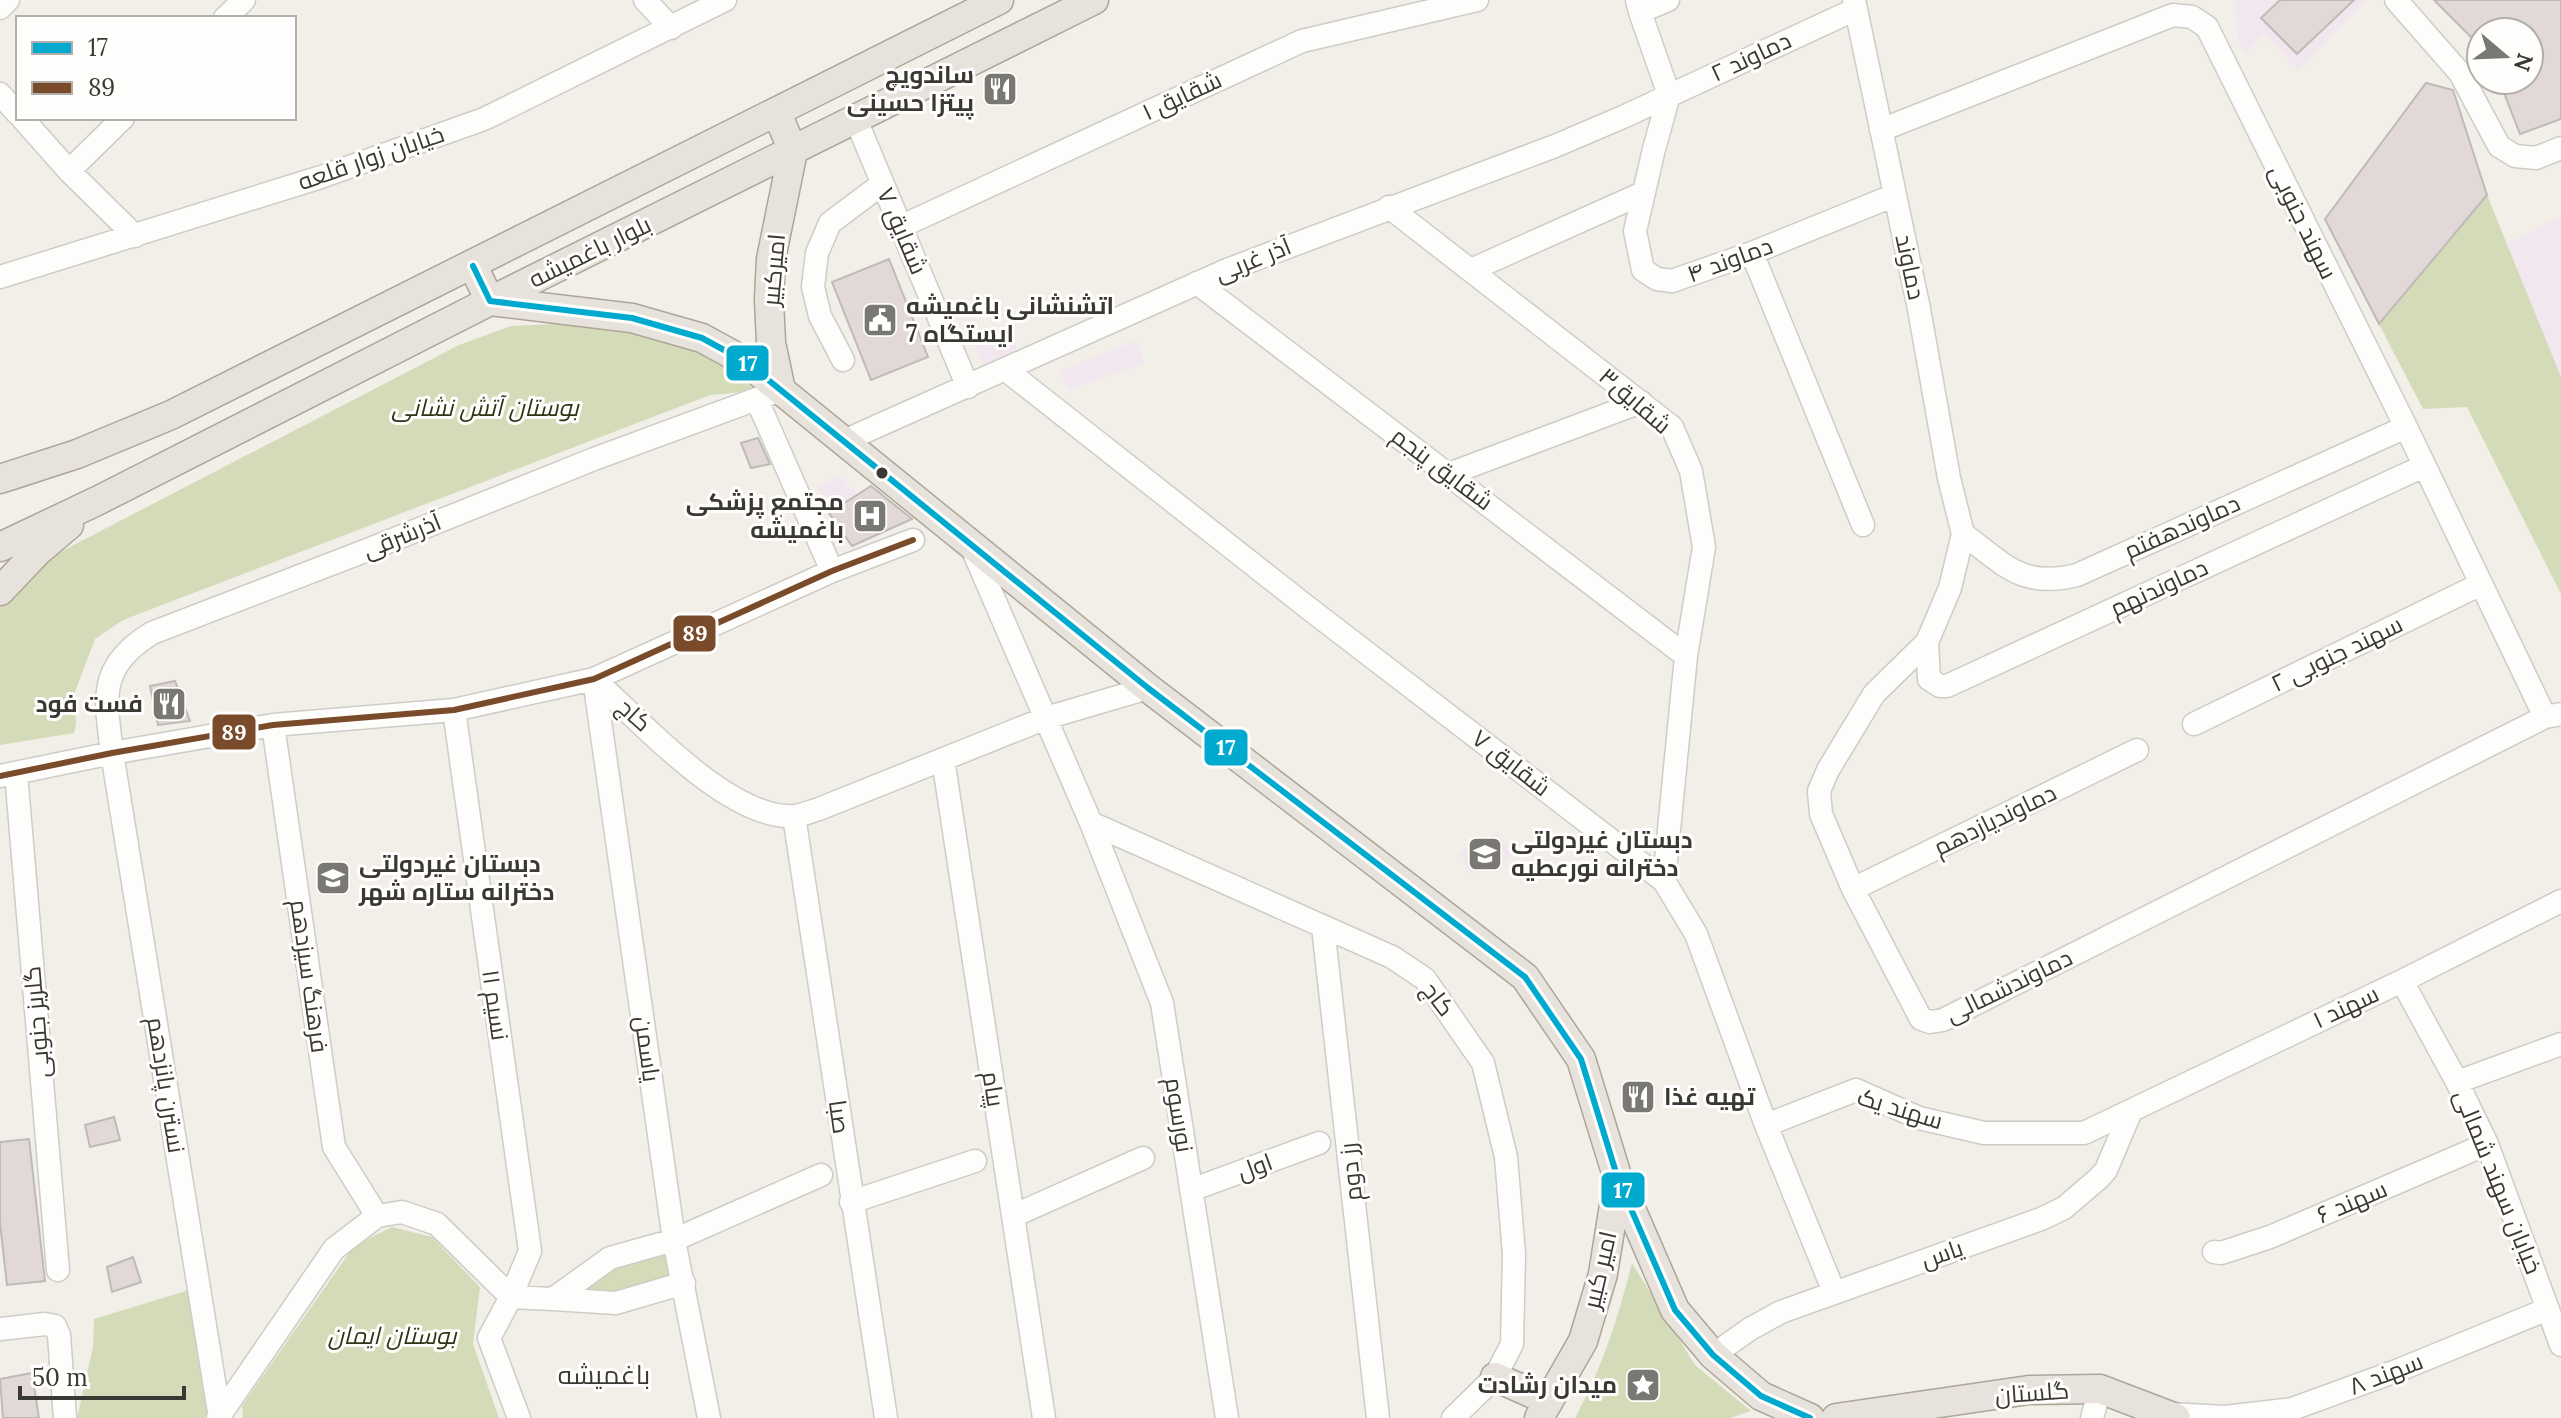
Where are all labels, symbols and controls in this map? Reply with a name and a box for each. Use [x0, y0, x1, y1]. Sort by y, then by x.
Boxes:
legend [16, 16, 296, 120]
north arrow [2465, 16, 2545, 96]
street label: دماوند ۲ [1706, 24, 1796, 89]
text: 17 [88, 32, 108, 63]
text: N [2508, 50, 2540, 75]
place label: ساندویچ پیتزا حسینی [847, 59, 974, 120]
street label: شقایق ۱ [1137, 64, 1226, 127]
restaurant icon: ساندویچ پیتزا حسینی [981, 70, 1019, 108]
text: 89 [88, 72, 115, 103]
street label: خیابان زوار قلعه [294, 118, 448, 197]
street label: سهند جنوبی [2262, 159, 2345, 284]
street label: شقایق ۷ [870, 183, 935, 279]
street label: بلوار باغمیشه [524, 209, 656, 294]
street label: آذر غربی [1210, 230, 1296, 289]
street label: دماوند ۴ [1683, 230, 1777, 289]
street label: دماوند [1888, 231, 1933, 303]
street label: امیرکبیر [755, 233, 792, 309]
place label: اتشنشانی باغمیشه ایستگاه 7 [906, 290, 1114, 349]
public building icon: اتشنشانی باغمیشه ایستگاه 7 [861, 301, 899, 339]
line badge: 17 [725, 344, 770, 382]
text: 17 [738, 349, 758, 377]
street label: شقایق۳ [1593, 361, 1678, 441]
park label: بوستان آتش نشانی [391, 392, 580, 423]
street label: شقایق پنجم [1384, 420, 1500, 518]
unlabelled marker [874, 465, 890, 481]
place label: مجتمع پزشکی باغمیشه [686, 486, 844, 545]
street label: دماوندهفتم [2119, 487, 2245, 567]
hospital icon: مجتمع پزشکی باغمیشه [851, 497, 889, 535]
street label: آذرشرقی [358, 506, 446, 565]
street label: دماوندنهم [2105, 551, 2213, 625]
street label: سهند جنوبی ۲ [2266, 608, 2408, 699]
line badge: 89 [672, 614, 717, 653]
text: 89 [682, 619, 708, 647]
restaurant icon: فست فود [150, 685, 188, 723]
place label: فست فود [36, 688, 143, 719]
street label: کاج [610, 691, 658, 739]
line badge: 89 [211, 713, 257, 751]
text: 89 [221, 718, 247, 746]
street label: شقایق ۷ [1466, 722, 1557, 803]
line badge: 17 [1203, 728, 1249, 767]
text: 17 [1216, 733, 1236, 761]
street label: دماوندیازدهم [1928, 777, 2062, 863]
place label: دبستان غیردولتی دخترانه نورعطیه [1511, 824, 1693, 883]
school or university icon: دبستان غیردولتی دخترانه نورعطیه [1466, 835, 1504, 873]
place label: دبستان غیردولتی دخترانه ستاره شهر [358, 848, 554, 907]
school or university icon: دبستان غیردولتی دخترانه ستاره شهر [314, 859, 352, 897]
street label: فرهنگ سیزدهم [282, 897, 336, 1055]
street label: دماوندشمالی [1940, 942, 2077, 1030]
street label: گلریز جنوبی [16, 965, 57, 1079]
street label: نسیم ۱۱ [474, 968, 516, 1042]
street label: کاج [1414, 975, 1462, 1023]
street label: سهند ۱ [2308, 978, 2384, 1035]
street label: یاسمن [628, 1014, 668, 1085]
street label: نسترن پانزدهم [139, 1015, 193, 1155]
street label: پیام [974, 1069, 1012, 1110]
street label: نورسوم [1157, 1075, 1201, 1155]
restaurant icon: تهیه غذا [1619, 1078, 1657, 1116]
place label: تهیه غذا [1664, 1081, 1756, 1112]
street label: سهند یک [1854, 1081, 1947, 1136]
street label: خیابان سهند شمالی [2447, 1085, 2550, 1279]
street label: صبا [822, 1098, 857, 1136]
street label: رز دوم [1332, 1141, 1370, 1203]
street label: اول [1233, 1146, 1277, 1187]
line badge: 17 [1600, 1171, 1646, 1209]
street label: سهند ۶ [2312, 1173, 2392, 1230]
text: 17 [1613, 1176, 1633, 1204]
street label: امیر کبیر [1575, 1228, 1623, 1314]
street label: یاس [1917, 1232, 1968, 1275]
park label: بوستان ایمان [328, 1320, 458, 1351]
street label: سهند ۸ [2344, 1345, 2427, 1402]
scale bar [20, 1350, 184, 1400]
district label: باغمیشه [558, 1358, 650, 1391]
text: 50 m [32, 1362, 88, 1393]
place icon: میدان رشادت [1624, 1366, 1662, 1404]
place label: میدان رشادت [1478, 1369, 1617, 1400]
street label: گلستان [1994, 1374, 2070, 1411]

